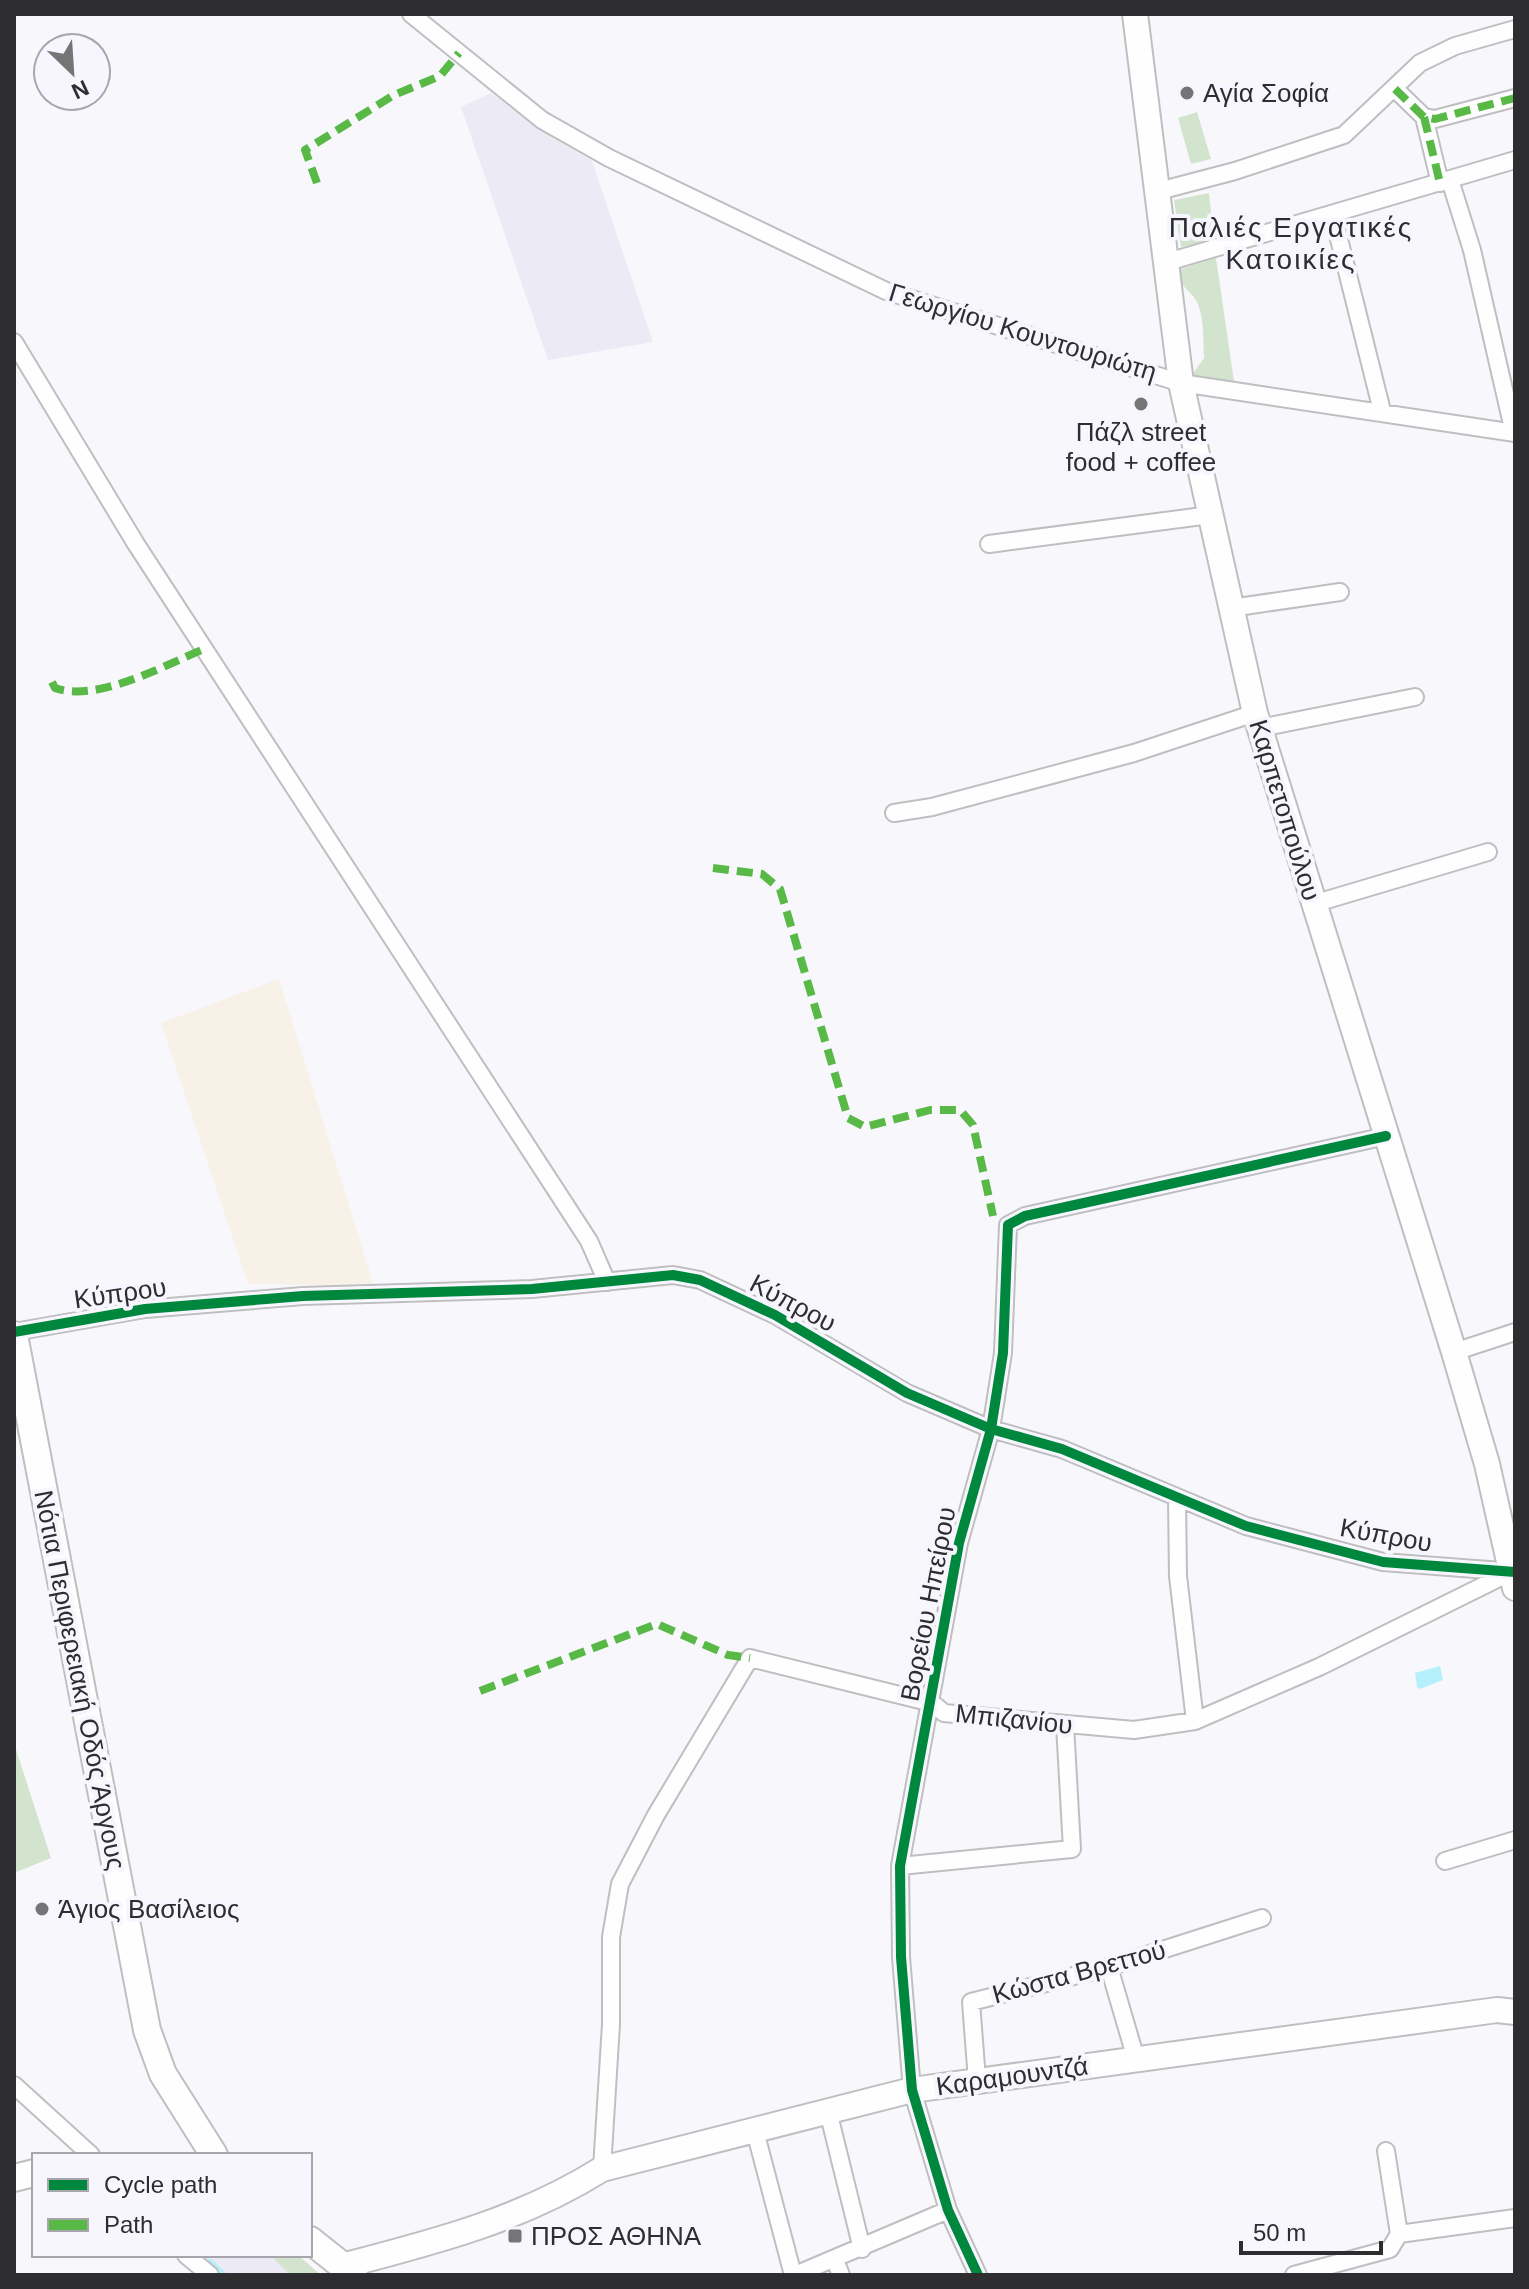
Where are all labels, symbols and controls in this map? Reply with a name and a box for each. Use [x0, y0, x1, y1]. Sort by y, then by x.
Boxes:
north arrow [32, 32, 112, 112]
text: N [68, 75, 93, 104]
place label: Αγία Σοφία [1203, 78, 1329, 108]
marker: Αγία Σοφία [1178, 84, 1196, 102]
district label: Παλιές Εργατικές Κατοικίες [1169, 212, 1413, 275]
street label: Γεωργίου Κουντουριώτη [886, 277, 1160, 387]
marker: Πάζλ street food + coffee [1132, 395, 1150, 413]
place label: Πάζλ street food + coffee [1066, 417, 1216, 477]
street label: Καρπετοπούλου [1243, 716, 1327, 904]
street label: Κύπρου [745, 1268, 841, 1338]
street label: Κύπρου [72, 1272, 168, 1314]
street label: Νότια Περιφερειακή Οδός Άργους [28, 1488, 132, 1872]
street label: Βορείου Ηπείρου [894, 1504, 962, 1704]
street label: Κύπρου [1338, 1512, 1434, 1558]
street label: Μπιζανίου [954, 1698, 1074, 1740]
place label: Άγιος Βασίλειος [58, 1894, 239, 1924]
marker: Άγιος Βασίλειος [33, 1900, 51, 1918]
street label: Κώστα Βρεττού [989, 1934, 1169, 2010]
street label: Καραμουντζά [934, 2050, 1090, 2102]
legend [32, 2153, 312, 2257]
text: Cycle path [104, 2171, 217, 2198]
scale bar [1241, 2205, 1381, 2255]
text: Path [104, 2211, 153, 2238]
text: 50 m [1253, 2219, 1306, 2246]
place label: ΠΡΟΣ ΑΘΗΝΑ [531, 2221, 702, 2251]
marker: ΠΡΟΣ ΑΘΗΝΑ [506, 2227, 524, 2245]

